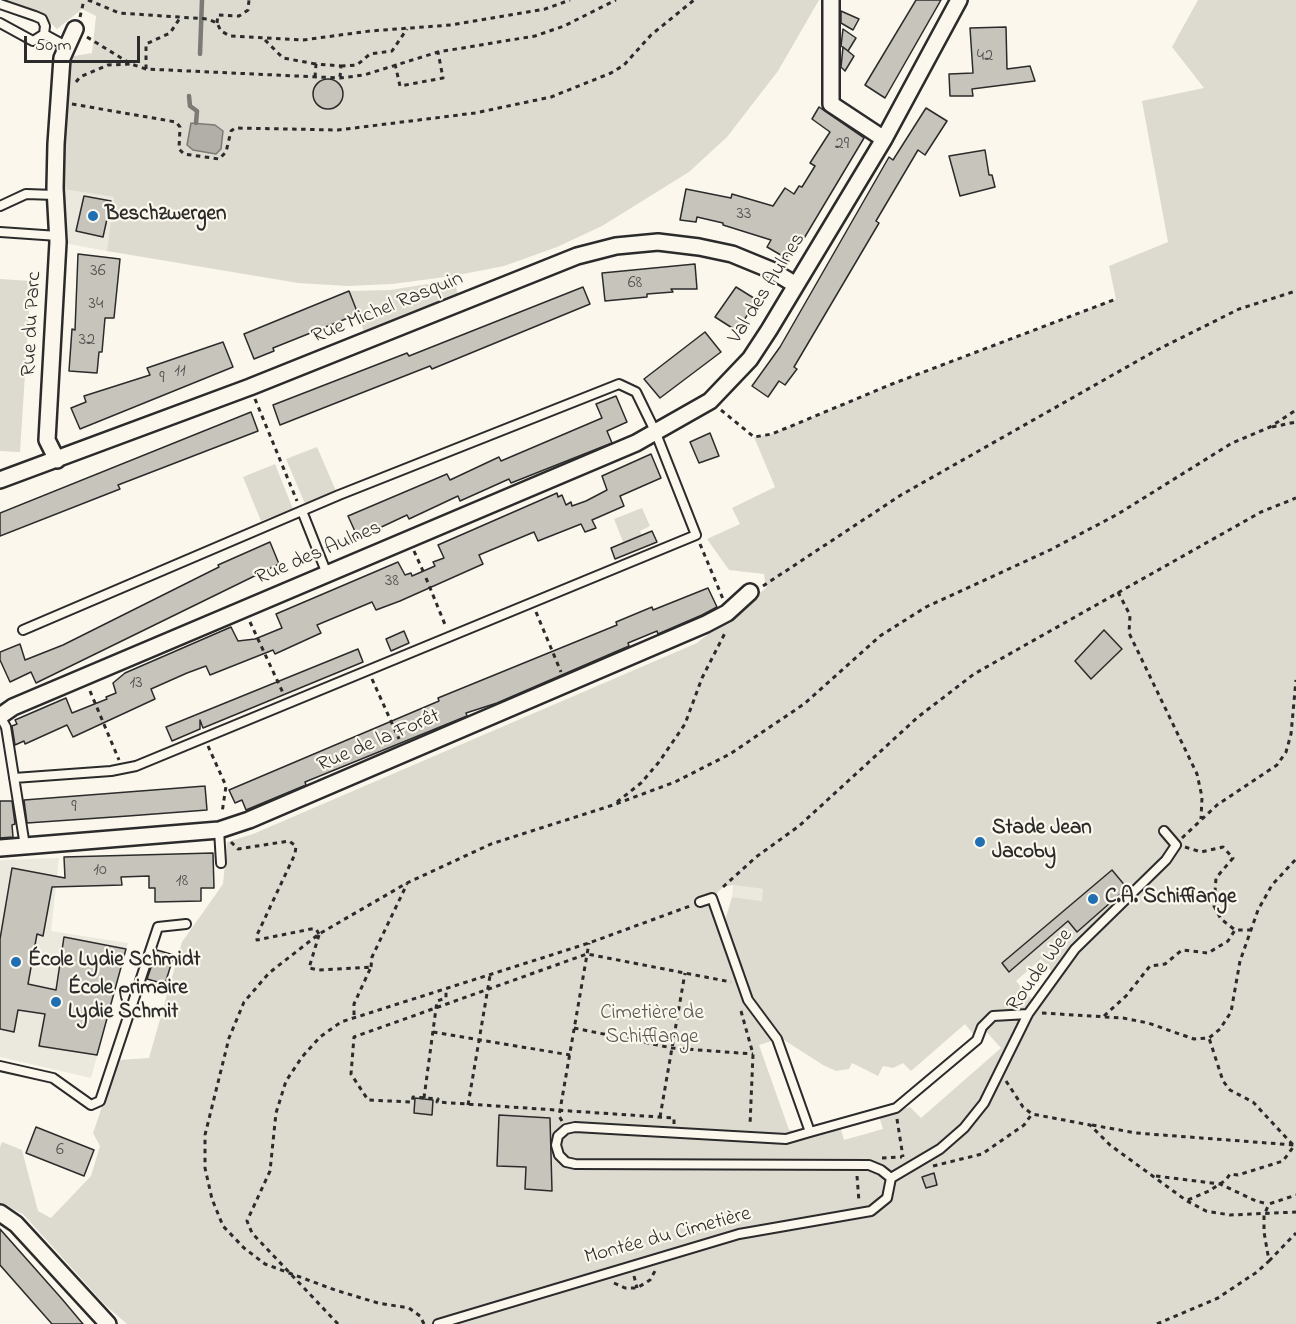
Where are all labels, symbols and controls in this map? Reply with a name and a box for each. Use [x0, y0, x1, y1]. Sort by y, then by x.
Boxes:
scale bar [27, 24, 142, 62]
text: 50 m [35, 33, 72, 59]
house number: 42 [977, 46, 993, 68]
house number: 29 [835, 134, 849, 156]
place label: Beschzwergen [105, 203, 226, 229]
house number: 33 [737, 204, 751, 226]
marker: Beschzwergen [86, 209, 100, 223]
street label: Val des Aulnes [724, 229, 812, 349]
house number: 36 [90, 261, 106, 283]
street label: Rue Michel Rasquin [309, 267, 467, 351]
street label: Rue du Parc [18, 271, 48, 377]
house number: 68 [628, 273, 642, 295]
house number: 34 [89, 294, 103, 316]
house number: 32 [79, 330, 95, 352]
house number: 11 [174, 361, 186, 383]
house number: 9 [159, 368, 165, 390]
street label: Rue des Aulnes [252, 516, 386, 592]
house number: 38 [385, 571, 399, 593]
house number: 13 [129, 673, 143, 695]
street label: Rue de la Forêt [314, 705, 444, 779]
house number: 9 [71, 797, 77, 819]
place label: Stade Jean Jacoby [992, 817, 1092, 867]
marker: Stade Jean Jacoby [973, 835, 987, 849]
house number: 10 [93, 860, 107, 882]
house number: 18 [176, 871, 188, 893]
place label: C.A. Schifflange [1105, 886, 1236, 912]
marker: C.A. Schifflange [1086, 892, 1100, 906]
street label: Roude Wee [1003, 925, 1079, 1017]
place label: École Lydie Schmidt [28, 949, 201, 975]
marker: École Lydie Schmidt [9, 955, 23, 969]
place label: École primaire Lydie Schmit [68, 977, 188, 1027]
marker: École primaire Lydie Schmit [49, 995, 63, 1009]
park label: Cimetière de Schifflange [600, 1002, 704, 1052]
house number: 6 [56, 1140, 64, 1162]
street label: Montée du Cimetière [582, 1203, 754, 1271]

